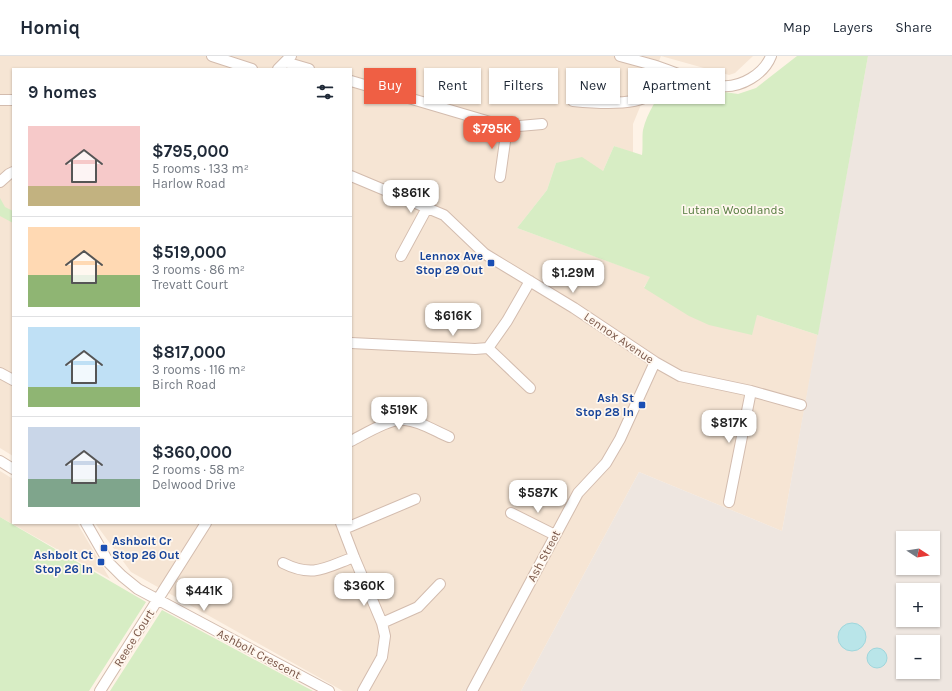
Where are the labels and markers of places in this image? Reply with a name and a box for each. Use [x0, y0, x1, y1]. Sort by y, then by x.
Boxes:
pin: $795K [464, 116, 520, 150]
pin: $861K [383, 180, 439, 214]
place label: Lennox Ave Stop 29 Out [415, 249, 483, 277]
marker: Lennox Ave Stop 29 Out [486, 258, 496, 268]
pin: $1.29M [540, 260, 606, 294]
pin: $616K [425, 303, 481, 337]
place label: Ash St Stop 28 In [575, 391, 634, 419]
pin: $519K [371, 397, 427, 431]
marker: Ash St Stop 28 In [637, 400, 647, 410]
pin: $817K [701, 410, 757, 444]
pin: $587K [510, 480, 566, 514]
place label: Ashbolt Cr Stop 26 Out [112, 534, 180, 562]
marker: Ashbolt Cr Stop 26 Out [99, 543, 109, 553]
place label: Ashbolt Ct Stop 26 In [34, 548, 93, 576]
marker: Ashbolt Ct Stop 26 In [96, 557, 106, 567]
pin: $360K [336, 573, 392, 607]
pin: $441K [176, 578, 232, 612]

